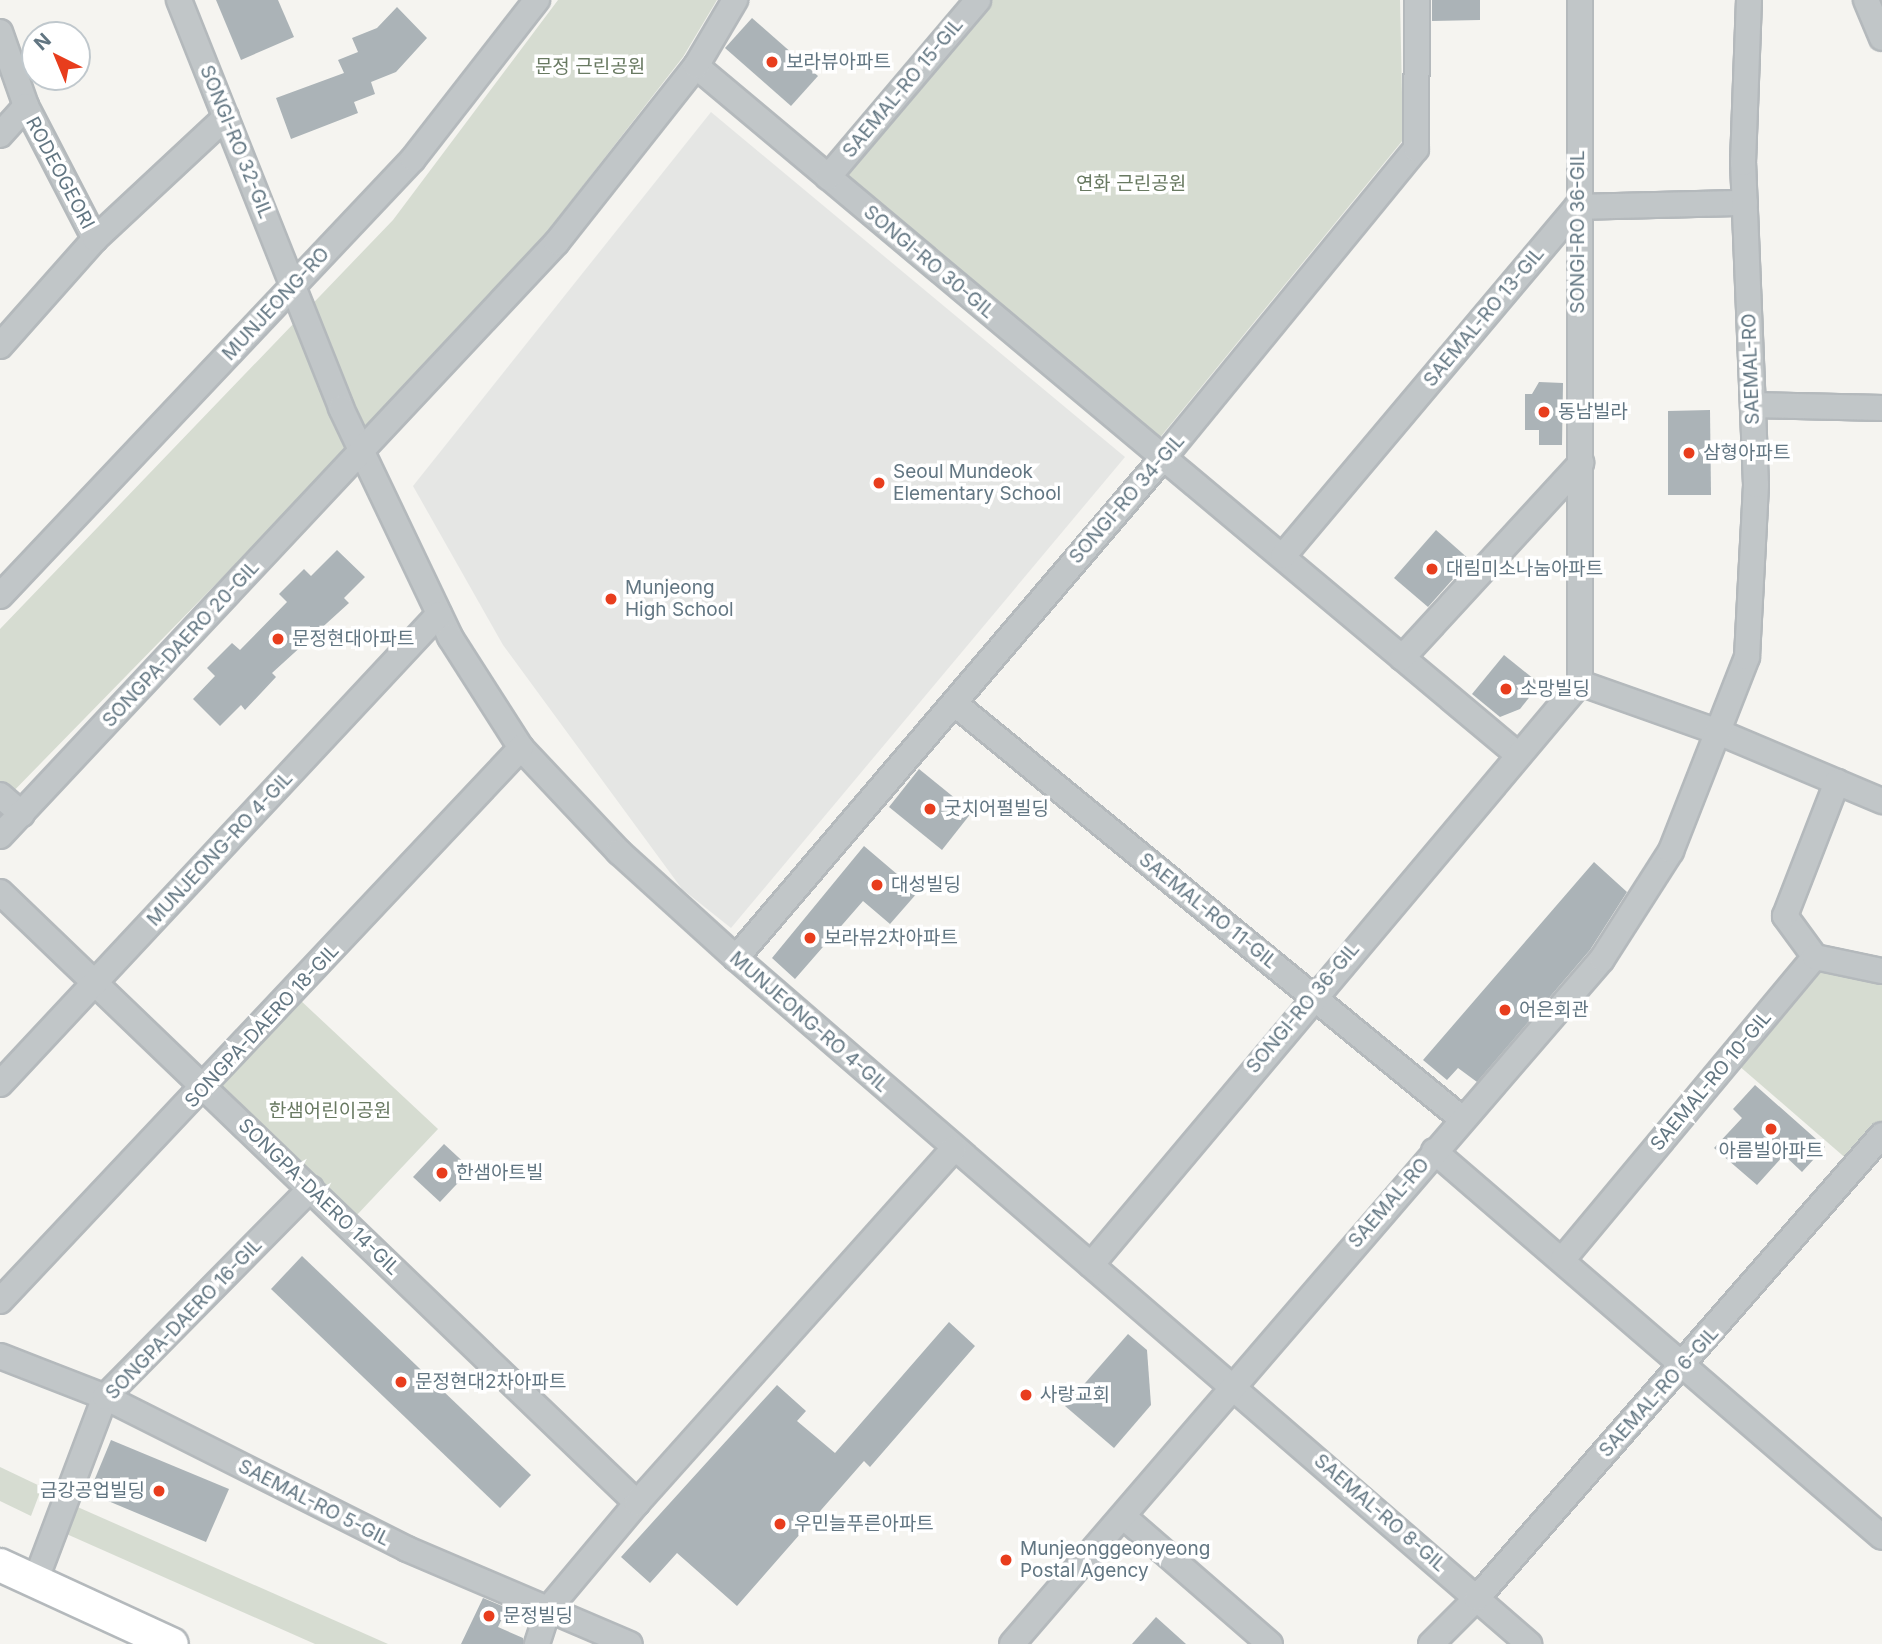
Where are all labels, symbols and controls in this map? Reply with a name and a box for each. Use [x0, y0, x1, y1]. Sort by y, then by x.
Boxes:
street label: SAEMAL-RO 15-GIL [838, 14, 968, 162]
north arrow [21, 21, 91, 91]
text: N [30, 28, 56, 55]
place label: 보라뷰아파트 [786, 51, 891, 73]
marker: 보라뷰아파트 [764, 54, 780, 70]
park label: 문정 근린공원 [535, 56, 645, 78]
street label: SONGI-RO 32-GIL [195, 62, 277, 222]
street label: RODEOGEORI [21, 113, 99, 233]
street label: SONGI-RO 36-GIL [1567, 150, 1589, 314]
park label: 연화 근린공원 [1076, 173, 1186, 195]
street label: SONGI-RO 30-GIL [859, 201, 999, 323]
street label: MUNJEONG-RO [218, 243, 334, 365]
street label: SAEMAL-RO 13-GIL [1419, 243, 1549, 391]
street label: SAEMAL-RO [1738, 313, 1764, 425]
place label: 동남빌라 [1558, 401, 1628, 423]
marker: 동남빌라 [1536, 404, 1552, 420]
street label: SONGI-RO 34-GIL [1065, 430, 1189, 568]
place label: 삼형아파트 [1703, 442, 1790, 464]
marker: 삼형아파트 [1681, 445, 1697, 461]
place label: Seoul Mundeok Elementary School [893, 461, 1061, 505]
marker: Seoul Mundeok Elementary School [871, 475, 887, 491]
street label: SONGPA-DAERO 20-GIL [98, 556, 264, 732]
place label: 대림미소나눔아파트 [1446, 558, 1603, 580]
marker: 대림미소나눔아파트 [1424, 561, 1440, 577]
place label: Munjeong High School [625, 577, 734, 621]
marker: Munjeong High School [603, 591, 619, 607]
place label: 문정현대아파트 [292, 628, 414, 650]
marker: 문정현대아파트 [270, 631, 286, 647]
place label: 소망빌딩 [1520, 678, 1590, 700]
marker: 소망빌딩 [1498, 681, 1514, 697]
street label: MUNJEONG-RO 4-GIL [143, 767, 297, 931]
place label: 굿치어펄빌딩 [944, 798, 1049, 820]
marker: 굿치어펄빌딩 [922, 801, 938, 817]
street label: SAEMAL-RO 11-GIL [1134, 848, 1282, 974]
place label: 대성빌딩 [891, 874, 961, 896]
marker: 대성빌딩 [869, 877, 885, 893]
place label: 보라뷰2차아파트 [824, 927, 958, 949]
marker: 보라뷰2차아파트 [802, 930, 818, 946]
street label: SONGI-RO 36-GIL [1242, 938, 1364, 1078]
street label: SONGPA-DAERO 18-GIL [180, 940, 344, 1112]
street label: MUNJEONG-RO 4-GIL [725, 947, 893, 1097]
place label: 어은회관 [1519, 999, 1589, 1021]
marker: 어은회관 [1497, 1002, 1513, 1018]
street label: SAEMAL-RO 10-GIL [1646, 1006, 1776, 1156]
park label: 한샘어린이공원 [269, 1100, 391, 1122]
street label: SONGPA-DAERO 14-GIL [234, 1114, 404, 1280]
marker: 아름빌아파트 [1763, 1121, 1779, 1137]
place label: 아름빌아파트 [1719, 1140, 1823, 1162]
street label: SAEMAL-RO [1344, 1153, 1434, 1253]
place label: 한샘아트빌 [456, 1162, 543, 1184]
marker: 한샘아트빌 [434, 1165, 450, 1181]
street label: SONGPA-DAERO 16-GIL [101, 1234, 267, 1404]
street label: SAEMAL-RO 6-GIL [1594, 1322, 1724, 1462]
place label: 문정현대2차아파트 [415, 1371, 566, 1393]
marker: 문정현대2차아파트 [393, 1374, 409, 1390]
place label: 사랑교회 [1040, 1384, 1110, 1406]
marker: 사랑교회 [1018, 1387, 1034, 1403]
street label: SAEMAL-RO 8-GIL [1309, 1449, 1451, 1577]
street label: SAEMAL-RO 5-GIL [234, 1455, 394, 1551]
place label: 금강공업빌딩 [40, 1480, 145, 1502]
marker: 금강공업빌딩 [151, 1483, 167, 1499]
place label: 우민늘푸른아파트 [794, 1513, 934, 1535]
marker: 우민늘푸른아파트 [772, 1516, 788, 1532]
place label: Munjeonggeonyeong Postal Agency [1020, 1538, 1210, 1582]
marker: Munjeonggeonyeong Postal Agency [998, 1552, 1014, 1568]
place label: 문정빌딩 [503, 1605, 573, 1627]
marker: 문정빌딩 [481, 1608, 497, 1624]

